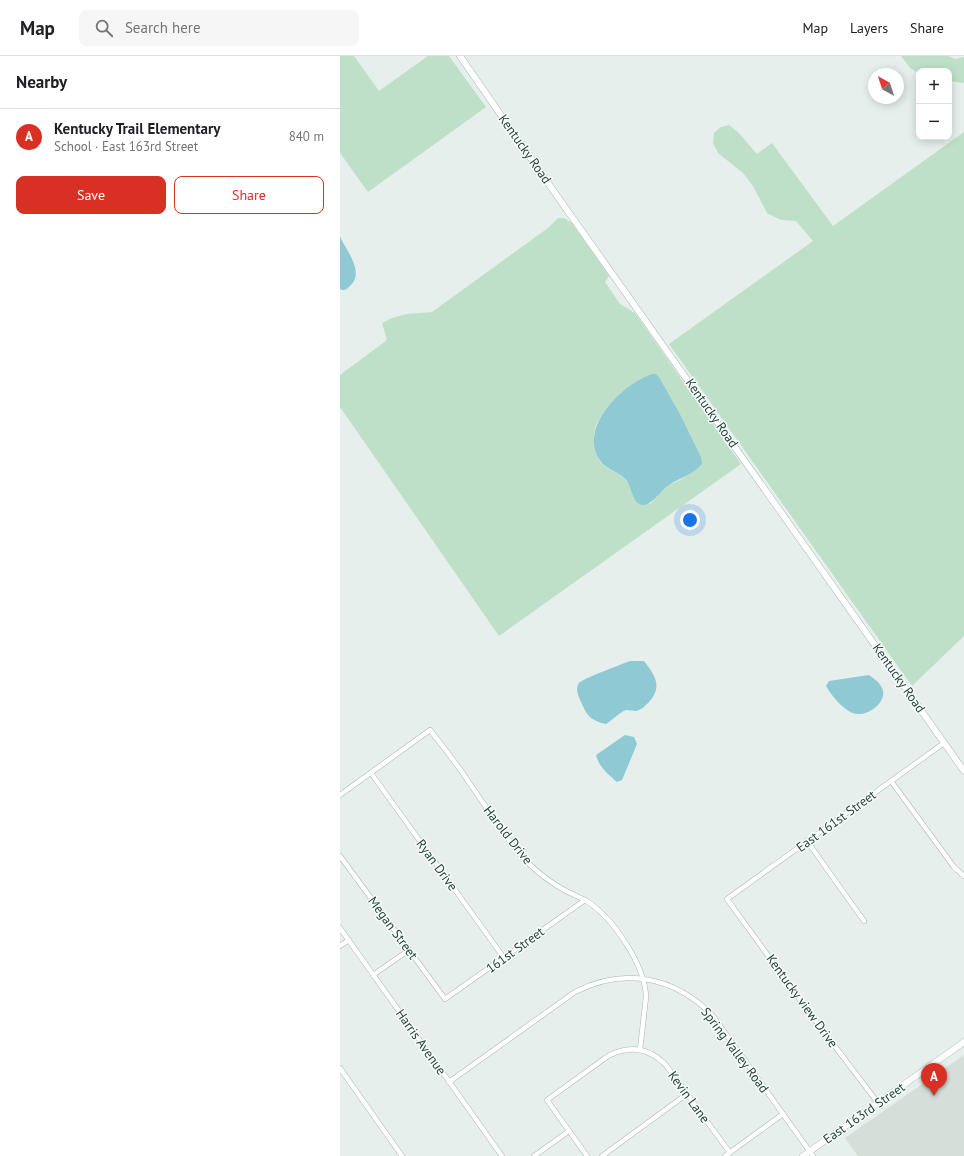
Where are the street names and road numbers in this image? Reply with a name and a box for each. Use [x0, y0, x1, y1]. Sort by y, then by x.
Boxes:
street label: Kentucky Road [495, 111, 555, 187]
street label: Kentucky Road [682, 375, 742, 451]
street label: Kentucky Road [869, 640, 929, 716]
street label: East 161st Street [793, 786, 880, 856]
street label: Harold Drive [480, 802, 536, 868]
street label: Ryan Drive [413, 836, 461, 894]
street label: Megan Street [364, 893, 422, 963]
street label: 161st Street [483, 923, 548, 977]
street label: Kentucky view Drive [762, 951, 842, 1051]
street label: Spring Valley Road [697, 1004, 773, 1096]
street label: Harris Avenue [392, 1006, 450, 1078]
street label: Kevin Lane [664, 1067, 714, 1127]
street label: East 163rd Street [820, 1078, 909, 1148]

